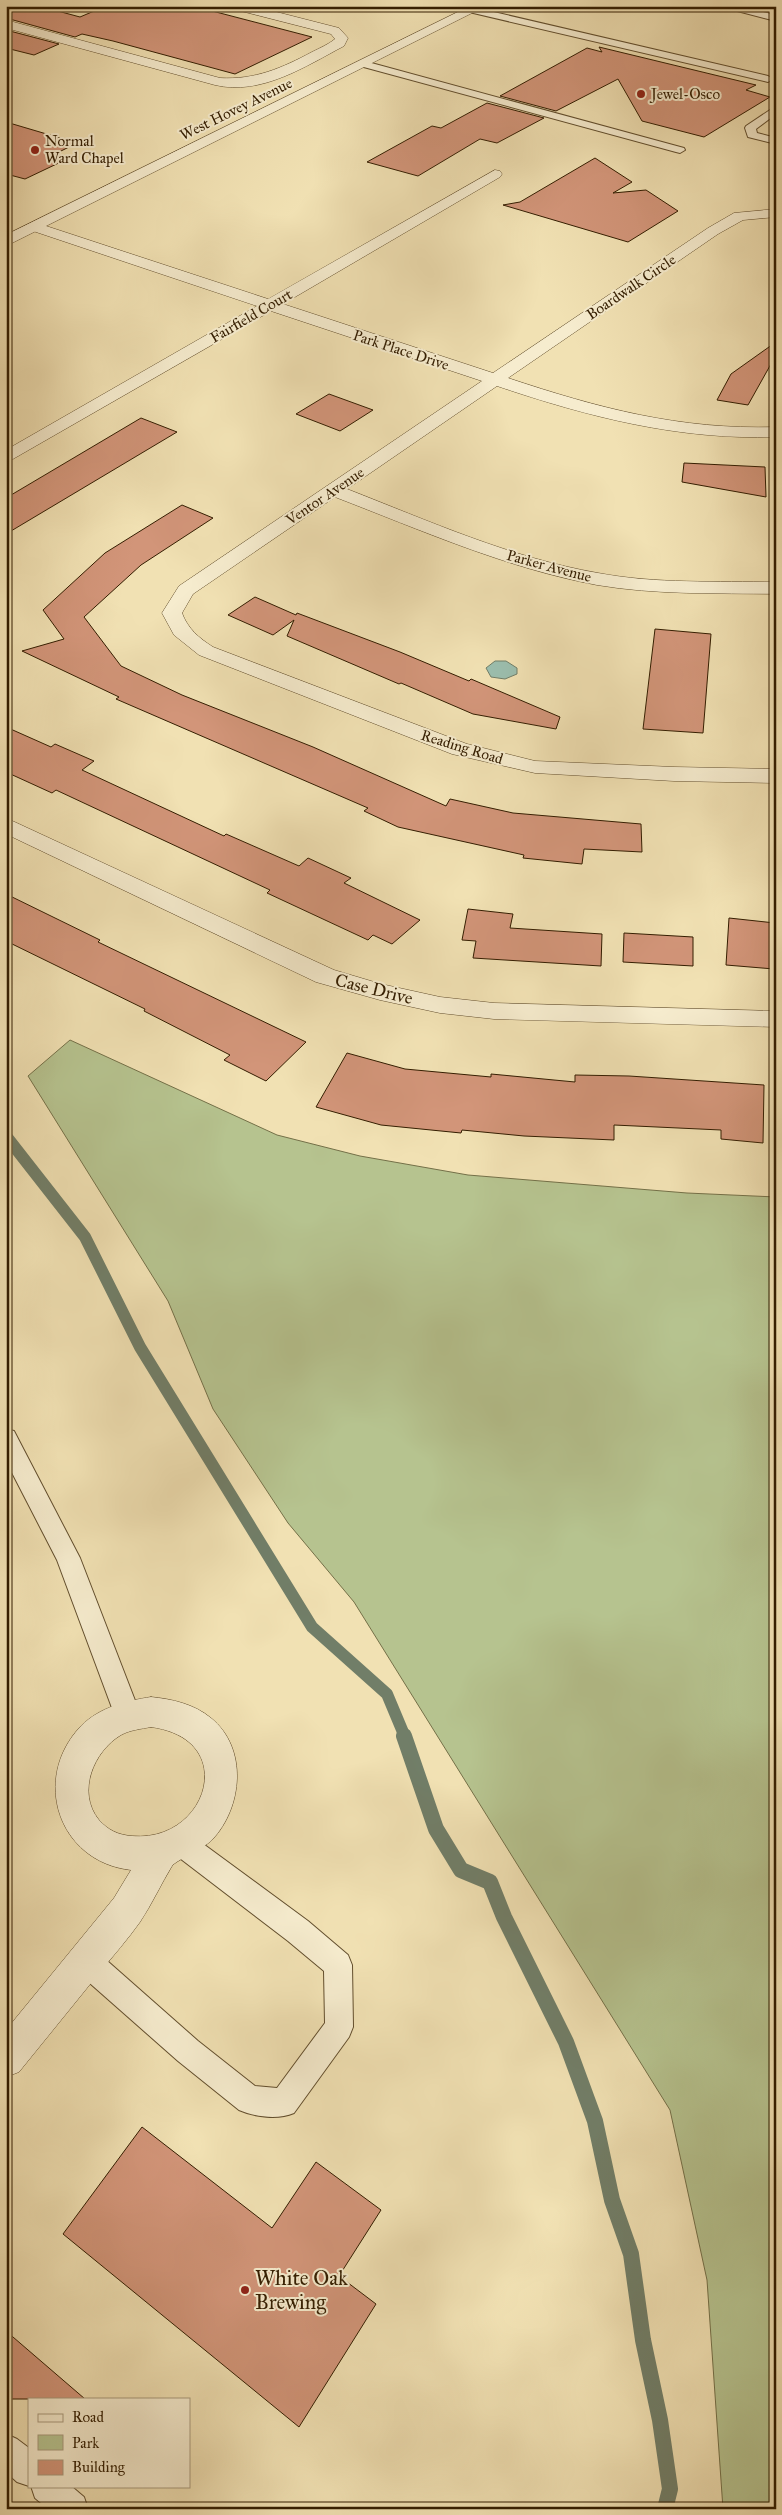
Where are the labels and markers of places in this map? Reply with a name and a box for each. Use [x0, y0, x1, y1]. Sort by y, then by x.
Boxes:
place label: Jewel-Osco [649, 85, 720, 104]
marker: Jewel-Osco [635, 88, 647, 100]
place label: Normal Ward Chapel [45, 132, 125, 167]
marker: Normal Ward Chapel [29, 144, 41, 156]
place label: White Oak Brewing [255, 2265, 348, 2315]
marker: White Oak Brewing [239, 2284, 251, 2296]

